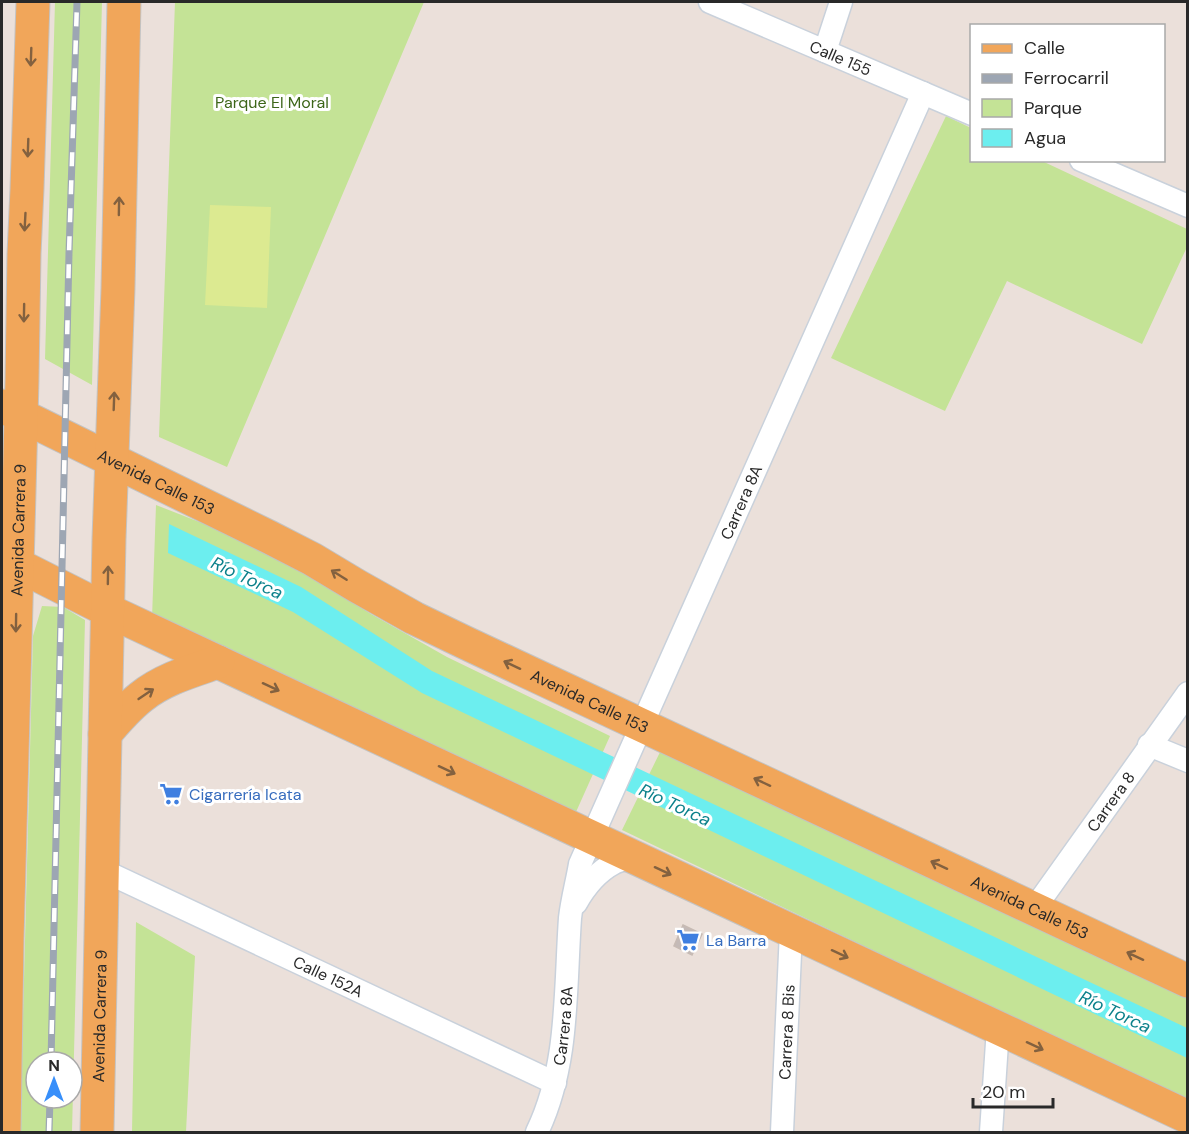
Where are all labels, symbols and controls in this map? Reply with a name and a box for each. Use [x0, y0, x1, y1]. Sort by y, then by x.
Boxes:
legend [970, 24, 1165, 162]
street label: Calle 155 [806, 35, 875, 80]
text: Calle [1024, 36, 1065, 60]
one-way arrow [25, 47, 37, 67]
text: Ferrocarril [1024, 66, 1109, 90]
park label: Parque El Moral [215, 92, 329, 113]
text: Parque [1024, 96, 1082, 120]
text: Agua [1024, 126, 1066, 150]
one-way arrow [23, 138, 34, 158]
one-way arrow [114, 196, 125, 216]
one-way arrow [20, 211, 31, 231]
one-way arrow [18, 302, 29, 322]
one-way arrow [108, 391, 119, 411]
street label: Avenida Calle 153 [94, 444, 218, 519]
street label: Carrera 8A [715, 461, 767, 543]
street label: Avenida Carrera 9 [6, 463, 30, 597]
water label: Río Torca [207, 551, 287, 605]
one-way arrow [102, 565, 114, 585]
one-way arrow [331, 569, 348, 581]
one-way arrow [10, 613, 21, 633]
one-way arrow [504, 658, 522, 670]
street label: Avenida Calle 153 [527, 664, 652, 738]
one-way arrow [262, 681, 280, 693]
one-way arrow [137, 687, 154, 699]
one-way arrow [438, 764, 456, 776]
street label: Carrera 8 [1082, 767, 1139, 836]
one-way arrow [754, 775, 772, 787]
water label: Río Torca [635, 778, 715, 832]
supermarket icon: Cigarrería Icata [158, 781, 184, 807]
place label: Cigarrería Icata [189, 784, 301, 805]
one-way arrow [930, 858, 948, 870]
one-way arrow [654, 866, 672, 878]
street label: Avenida Calle 153 [968, 870, 1092, 944]
supermarket icon: La Barra [675, 927, 701, 953]
place label: La Barra [706, 930, 766, 951]
street label: Avenida Carrera 9 [88, 949, 111, 1083]
one-way arrow [830, 949, 848, 960]
one-way arrow [1126, 950, 1144, 962]
street label: Calle 152A [290, 951, 367, 1002]
street label: Carrera 8 Bis [774, 984, 799, 1080]
street label: Carrera 8A [548, 985, 577, 1067]
water label: Río Torca [1075, 985, 1155, 1039]
one-way arrow [1026, 1040, 1044, 1052]
north arrow [24, 1050, 84, 1110]
text: N [48, 1055, 60, 1076]
scale bar [973, 1071, 1052, 1109]
text: 20 m [982, 1080, 1025, 1104]

